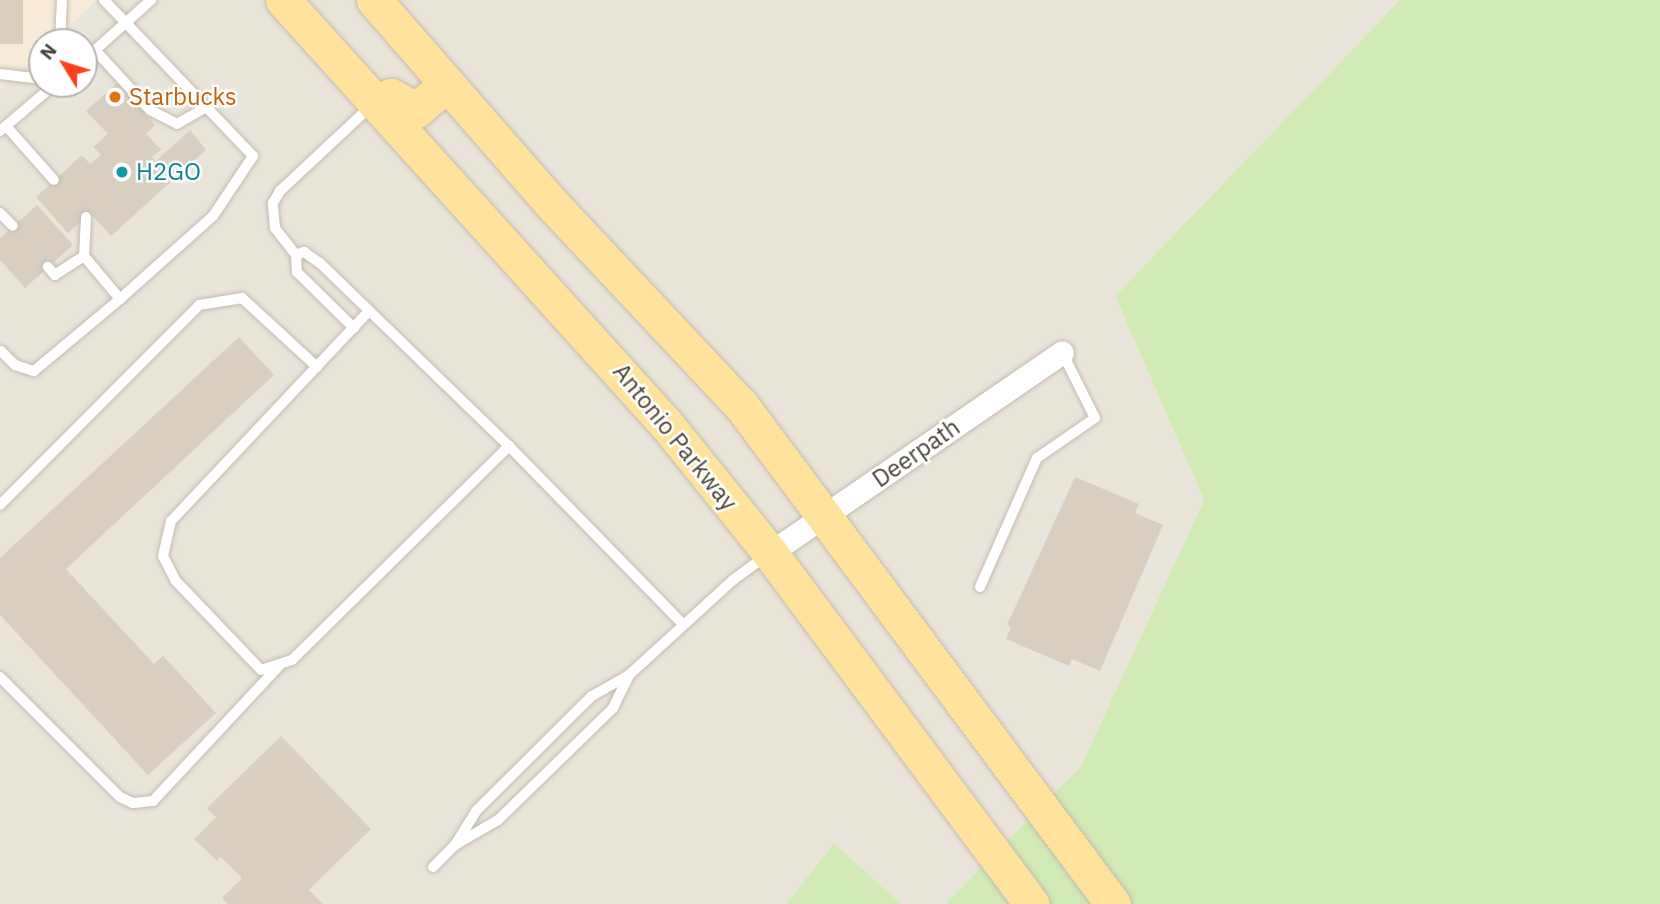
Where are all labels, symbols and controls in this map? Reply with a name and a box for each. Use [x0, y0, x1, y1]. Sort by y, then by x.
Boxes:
north arrow [28, 28, 98, 98]
text: N [34, 38, 62, 64]
place label: Starbucks [129, 83, 237, 111]
marker: Starbucks [107, 89, 123, 105]
place label: H2GO [136, 158, 201, 186]
marker: H2GO [114, 164, 130, 180]
street label: Antonio Parkway [607, 358, 743, 516]
street label: Deerpath [867, 413, 965, 493]

